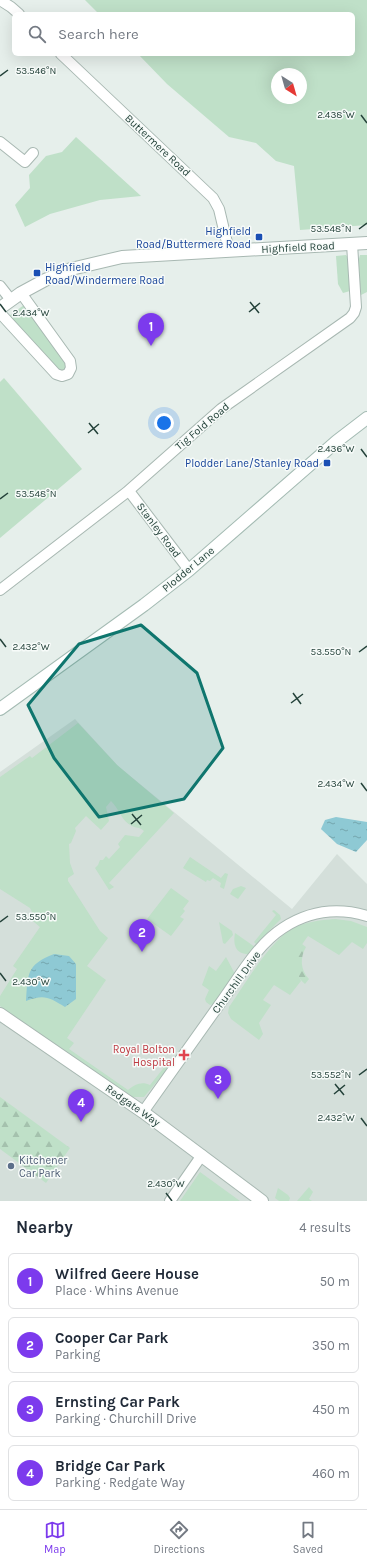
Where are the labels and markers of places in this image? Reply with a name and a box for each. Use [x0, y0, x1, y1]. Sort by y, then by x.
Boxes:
place label: Highfield Road/Buttermere Road [136, 225, 251, 251]
marker: Highfield Road/Buttermere Road [254, 232, 264, 242]
place label: Highfield Road/Windermere Road [45, 261, 164, 287]
marker: Highfield Road/Windermere Road [32, 268, 42, 278]
pin: 1 [138, 313, 164, 346]
place label: Plodder Lane/Stanley Road [185, 457, 319, 470]
marker: Plodder Lane/Stanley Road [322, 458, 332, 468]
pin: 2 [129, 919, 155, 952]
place label: Royal Bolton Hospital [113, 1043, 175, 1069]
marker: Royal Bolton Hospital [178, 1049, 190, 1061]
pin: 3 [205, 1066, 231, 1099]
pin: 4 [68, 1089, 94, 1122]
place label: Kitchener Car Park [19, 1154, 67, 1180]
marker: Kitchener Car Park [6, 1161, 16, 1171]

